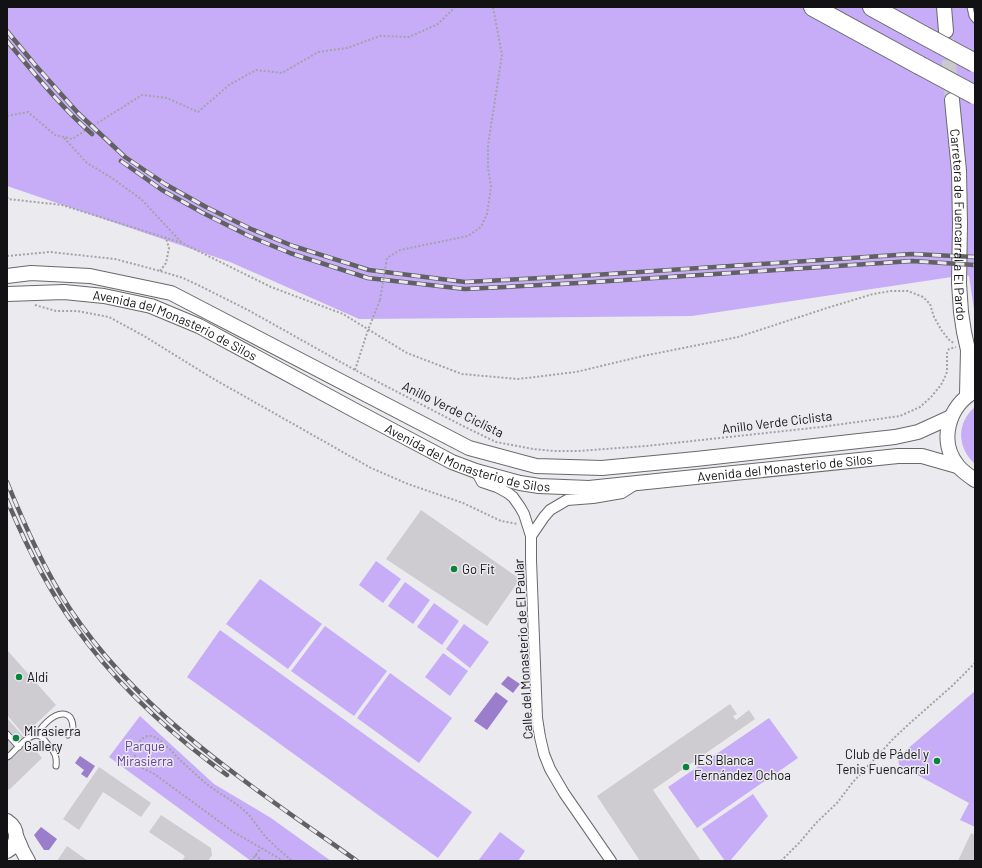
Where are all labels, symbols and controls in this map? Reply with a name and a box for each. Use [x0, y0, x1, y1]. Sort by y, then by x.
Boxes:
street label: Carretera de Fuencarral a El Pardo [947, 128, 970, 322]
street label: Avenida del Monasterio de Silos [92, 287, 260, 364]
street label: Anillo Verde Ciclista [400, 377, 506, 441]
street label: Anillo Verde Ciclista [721, 407, 833, 437]
street label: Avenida del Monasterio de Silos [382, 420, 550, 494]
street label: Avenida del Monasterio de Silos [696, 451, 873, 485]
street label: Calle del Monasterio de El Paular [510, 558, 536, 740]
place label: Go Fit [462, 561, 495, 577]
marker: Go Fit [449, 564, 459, 574]
place label: Aldi [27, 669, 48, 685]
marker: Aldi [14, 672, 24, 682]
place label: Mirasierra Gallery [24, 723, 81, 754]
marker: Mirasierra Gallery [11, 733, 21, 743]
park label: Parque Mirasierra [117, 738, 173, 769]
place label: Club de Pádel y Tenis Fuencarral [836, 746, 929, 777]
place label: IES Blanca Fernández Ochoa [694, 752, 791, 783]
marker: Club de Pádel y Tenis Fuencarral [932, 756, 942, 766]
marker: IES Blanca Fernández Ochoa [681, 762, 691, 772]

